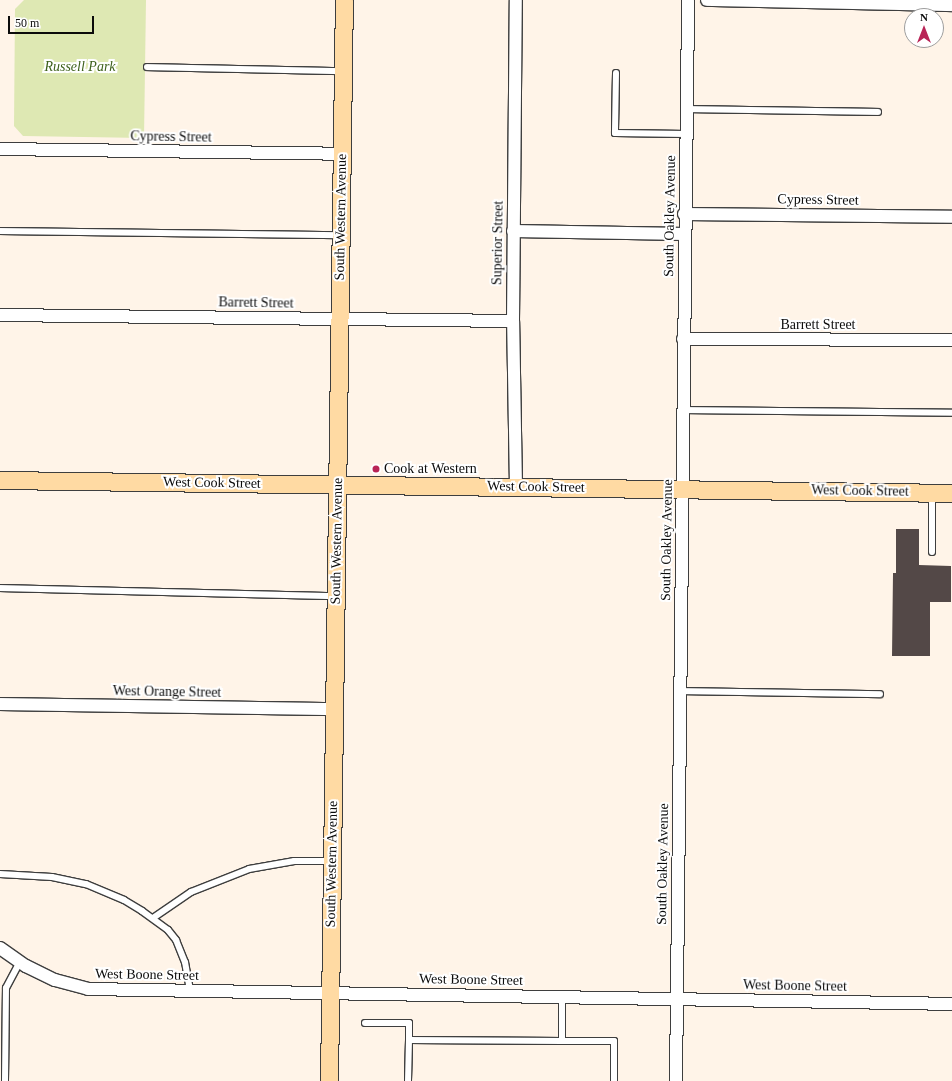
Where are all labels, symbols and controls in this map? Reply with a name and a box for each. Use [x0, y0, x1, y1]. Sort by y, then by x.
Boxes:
scale bar [10, 8, 96, 34]
north arrow [904, 8, 944, 48]
text: N [920, 11, 928, 23]
text: 50 m [15, 16, 39, 30]
park label: Russell Park [44, 59, 116, 75]
street label: Cypress Street [130, 128, 212, 146]
street label: South Western Avenue [331, 153, 351, 281]
street label: South Oakley Avenue [661, 155, 679, 277]
street label: Cypress Street [777, 191, 859, 209]
street label: Superior Street [489, 201, 507, 285]
street label: Barrett Street [218, 294, 294, 312]
street label: Barrett Street [780, 317, 856, 333]
place label: Cook at Western [384, 461, 477, 477]
marker: Cook at Western [371, 464, 381, 474]
street label: West Cook Street [163, 474, 261, 492]
street label: South Western Avenue [327, 477, 347, 605]
street label: West Cook Street [487, 478, 585, 496]
street label: South Oakley Avenue [658, 479, 676, 601]
street label: West Cook Street [811, 482, 909, 500]
street label: West Orange Street [113, 683, 221, 701]
street label: South Western Avenue [322, 800, 342, 928]
street label: South Oakley Avenue [654, 803, 672, 925]
street label: West Boone Street [95, 966, 199, 984]
street label: West Boone Street [419, 971, 523, 989]
street label: West Boone Street [743, 977, 847, 995]

